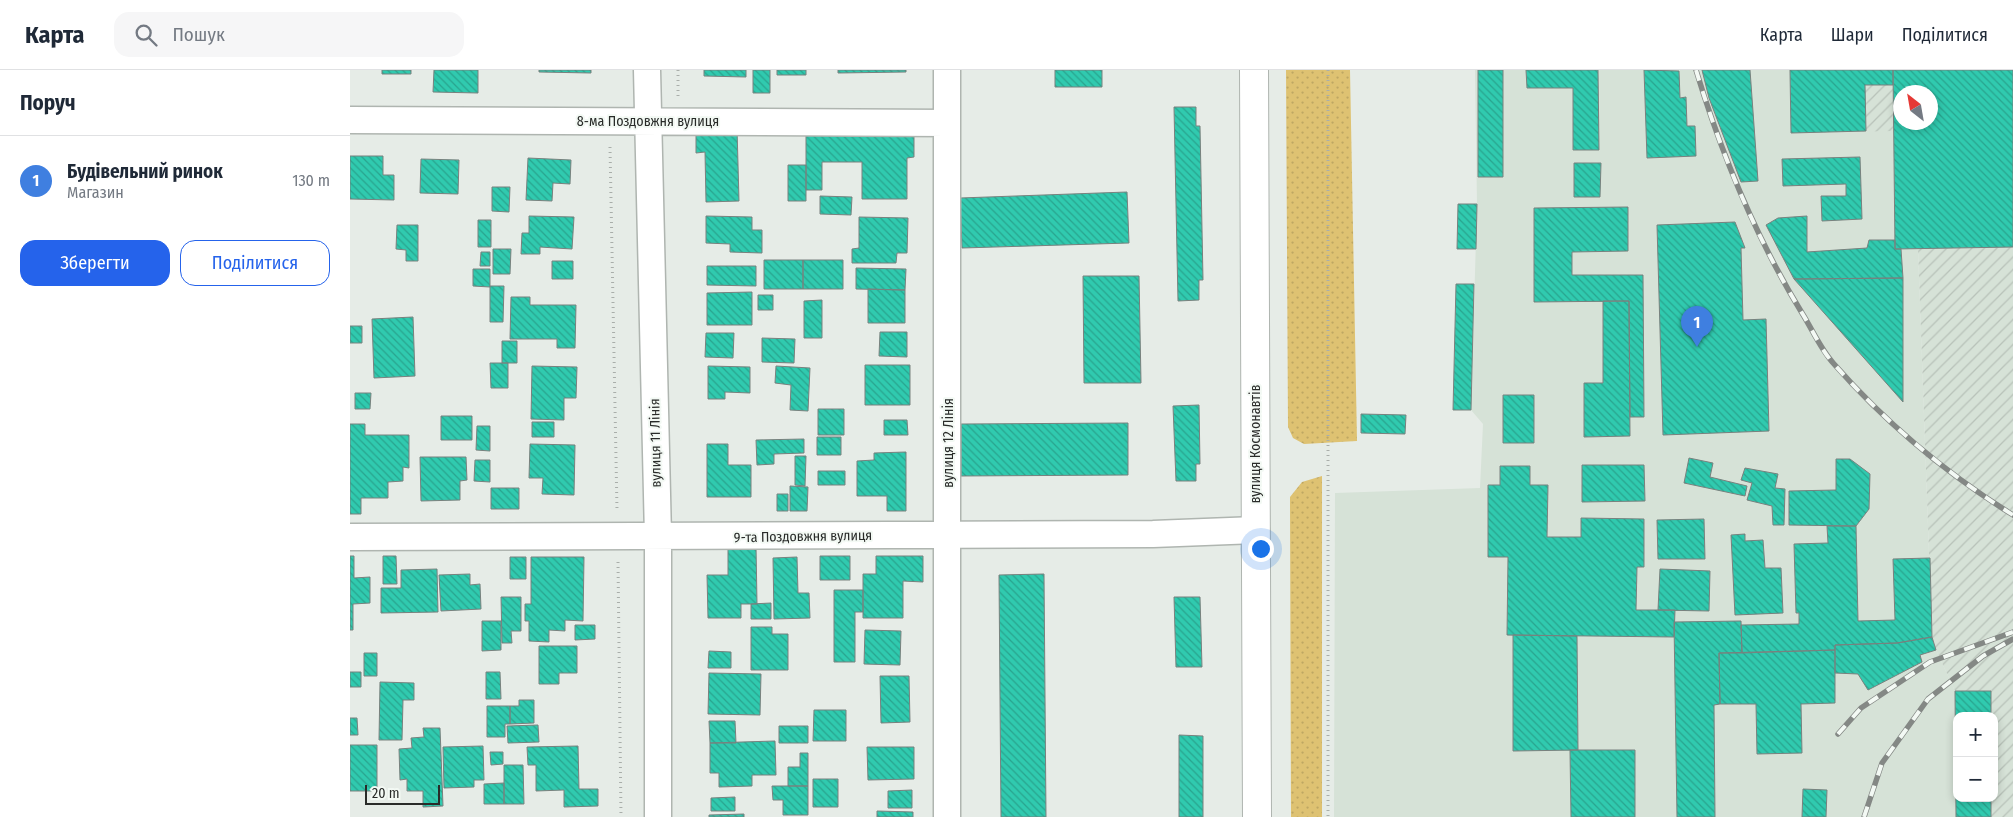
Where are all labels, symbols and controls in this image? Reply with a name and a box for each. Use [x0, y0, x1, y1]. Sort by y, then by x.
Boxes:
search box [114, 12, 464, 57]
text: Карта [25, 21, 84, 49]
icon: search [132, 21, 160, 49]
text: Пошук [172, 23, 225, 46]
text: Карта [1760, 24, 1803, 46]
text: Шари [1831, 24, 1874, 46]
text: Поділитися [1902, 24, 1988, 46]
north arrow [1893, 85, 1938, 130]
text: Поруч [20, 90, 76, 116]
street label: 8-ма Поздовжня вулиця [577, 113, 719, 130]
text: Будівельний ринок [67, 160, 223, 183]
text: 1 [33, 171, 39, 190]
text: 130 m [292, 171, 330, 190]
text: Магазин [67, 183, 124, 202]
button: Зберегти [20, 240, 170, 286]
button: Поділитися [180, 240, 330, 286]
pin: 1 [1681, 306, 1713, 347]
street label: вулиця Космонавтів [1247, 384, 1264, 504]
street label: вулиця 11 Лінія [646, 398, 665, 488]
street label: вулиця 12 Лінія [940, 398, 957, 488]
street label: 9-та Поздовжня вулиця [734, 527, 872, 546]
your location [1248, 536, 1274, 562]
map controls [1953, 712, 1998, 802]
button: + [1953, 712, 1998, 757]
button: − [1953, 757, 1998, 802]
scale bar [365, 782, 440, 805]
text: 20 m [372, 785, 400, 802]

